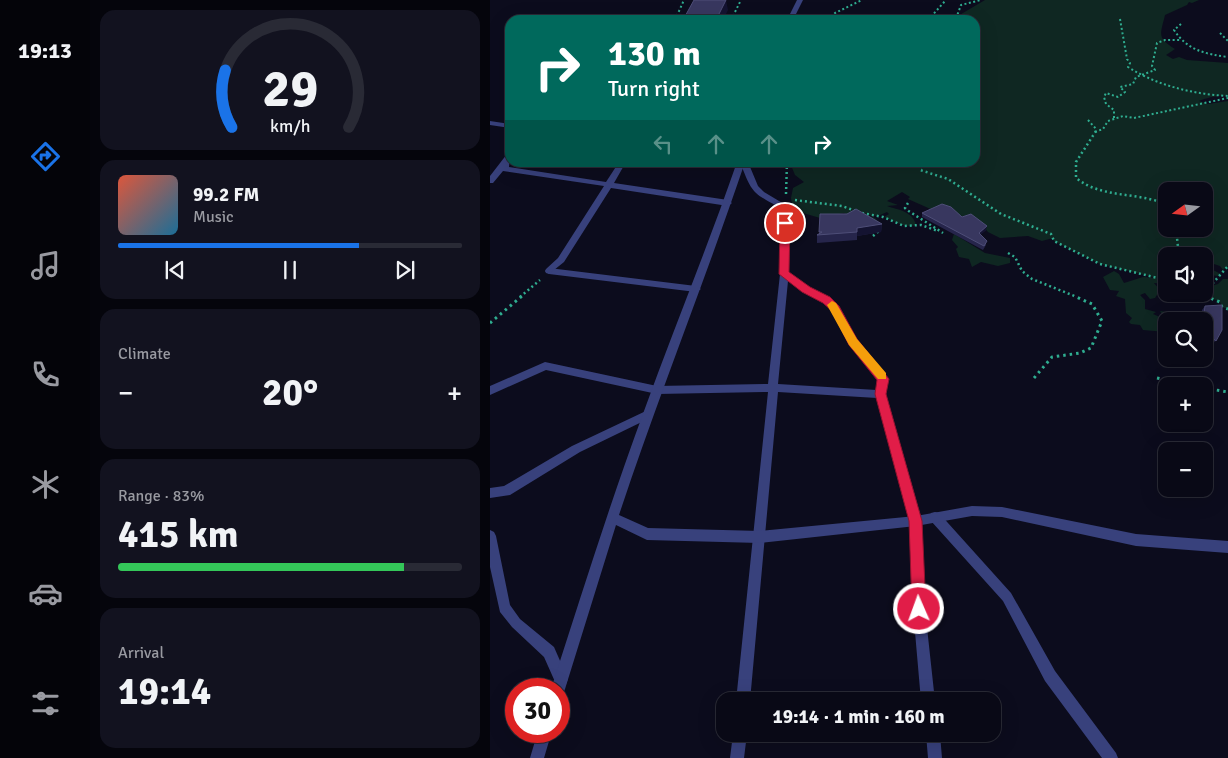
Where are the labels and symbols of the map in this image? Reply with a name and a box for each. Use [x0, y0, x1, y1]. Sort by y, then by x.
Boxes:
north arrow [1158, 182, 1212, 238]
pin [764, 202, 806, 244]
position arrow [892, 582, 944, 634]
speed limit sign: 30 [505, 678, 570, 743]

